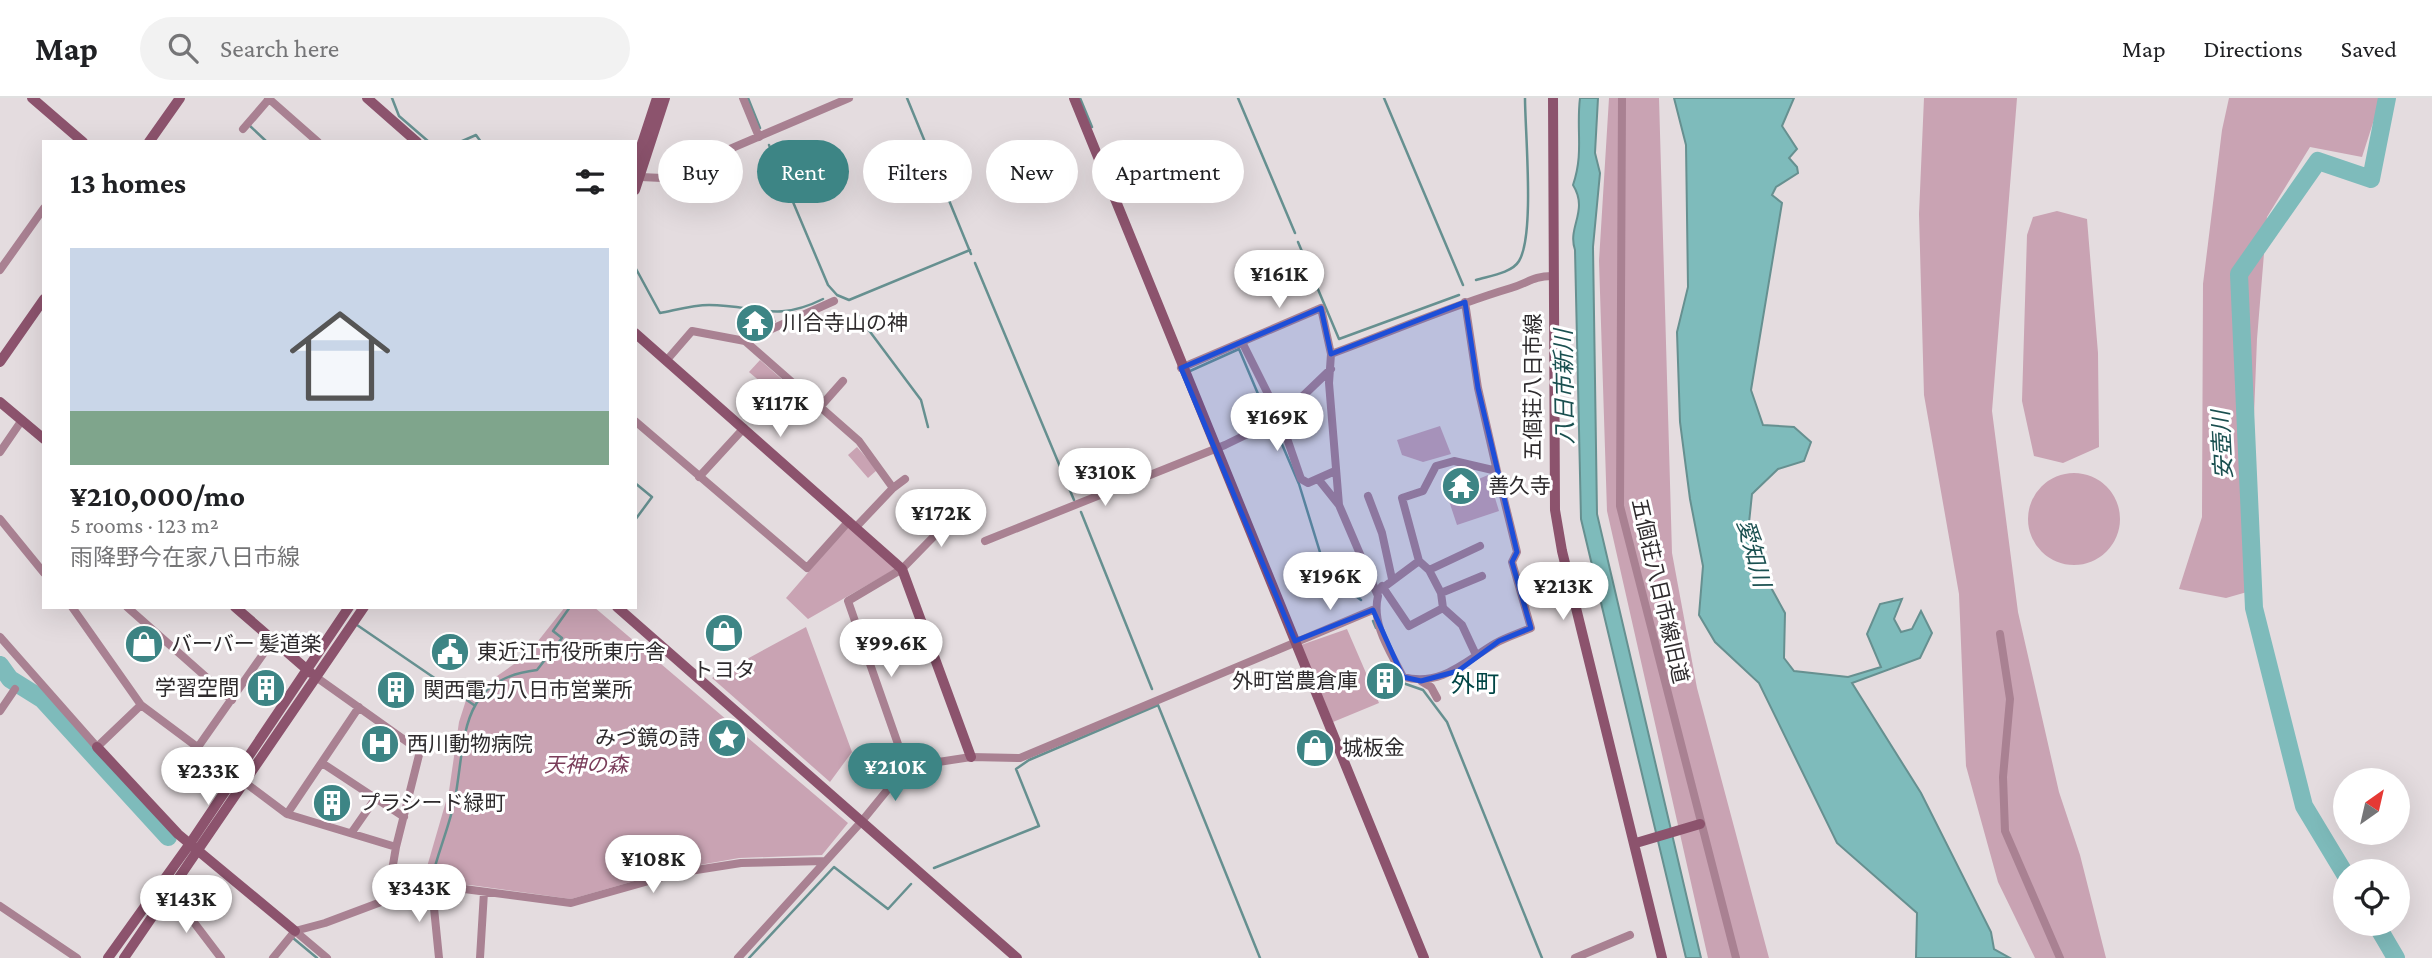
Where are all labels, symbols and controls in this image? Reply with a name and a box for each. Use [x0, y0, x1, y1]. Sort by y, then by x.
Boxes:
search box [140, 17, 630, 80]
icon: search [164, 29, 202, 67]
text: Map [35, 30, 98, 67]
text: Search here [220, 34, 339, 63]
text: Map [2122, 35, 2166, 62]
text: Directions [2204, 35, 2303, 62]
text: Saved [2341, 35, 2397, 62]
chip: Buy [658, 140, 743, 203]
chip: Rent [757, 140, 849, 203]
chip: Filters [863, 140, 972, 203]
chip: New [986, 140, 1078, 203]
chip: Apartment [1092, 140, 1244, 203]
icon: filters [571, 163, 609, 201]
text: 13 homes [70, 166, 186, 199]
pin: ¥161K [1230, 250, 1328, 310]
text: ¥161K [1250, 260, 1308, 286]
icon: home [277, 293, 403, 419]
temple icon: 川合寺山の神 [734, 302, 776, 344]
place label: 川合寺山の神 [782, 311, 908, 335]
street label: 五個荘八日市線 [1521, 314, 1545, 461]
water label: 八日市新川 [1550, 326, 1578, 445]
pin: ¥117K [731, 380, 829, 439]
text: ¥117K [752, 389, 808, 415]
pin: ¥169K [1228, 394, 1326, 453]
text: ¥169K [1247, 403, 1307, 429]
water label: 安壺川 [2207, 407, 2237, 480]
pin: ¥310K [1056, 448, 1154, 508]
text: ¥310K [1075, 458, 1135, 484]
temple icon: 善久寺 [1440, 465, 1482, 507]
place label: 善久寺 [1488, 474, 1551, 498]
text: ¥210,000/mo [70, 479, 245, 512]
pin: ¥172K [892, 490, 990, 549]
street label: 五個荘八日市線旧道 [1627, 496, 1693, 686]
text: ¥172K [911, 499, 971, 525]
text: 5 rooms · 123 m² [70, 512, 219, 538]
water label: 愛知川 [1733, 516, 1776, 593]
text: 雨降野今在家八日市線 [70, 544, 300, 570]
pin: ¥196K [1281, 552, 1379, 612]
text: ¥196K [1299, 562, 1361, 588]
pin: ¥213K [1514, 562, 1612, 622]
text: ¥213K [1533, 572, 1593, 598]
shop icon: トヨタ [703, 612, 745, 654]
pin: ¥99.6K [834, 620, 948, 679]
shop icon: バーバー 髪道楽 [123, 623, 165, 665]
text: ¥99.6K [856, 629, 926, 655]
public building icon: 東近江市役所東庁舎 [429, 631, 471, 673]
place label: バーバー 髪道楽 [171, 632, 322, 656]
place label: 東近江市役所東庁舎 [477, 640, 666, 664]
place label: トヨタ [693, 658, 756, 682]
building icon: 外町営農倉庫 [1364, 660, 1406, 702]
building icon: 学習空間 [245, 667, 287, 709]
building icon: 関西電力八日市営業所 [375, 669, 417, 711]
place label: 外町営農倉庫 [1232, 669, 1358, 693]
district label: 外町 [1451, 670, 1499, 697]
place label: 学習空間 [155, 676, 239, 700]
place label: 関西電力八日市営業所 [423, 678, 633, 702]
place icon: みづ鏡の詩 [706, 717, 748, 759]
hospital icon: 西川動物病院 [359, 723, 401, 765]
place label: みづ鏡の詩 [595, 726, 700, 750]
shop icon: 城板金 [1294, 727, 1336, 769]
place label: 西川動物病院 [407, 732, 533, 756]
place label: 城板金 [1342, 736, 1405, 760]
pin: ¥210K [846, 744, 944, 803]
pin: ¥233K [159, 748, 257, 807]
park label: 天神の森 [544, 753, 630, 777]
text: ¥210K [864, 753, 926, 779]
text: ¥233K [177, 757, 239, 783]
north arrow [2333, 768, 2410, 845]
map controls [2333, 768, 2410, 936]
building icon: プラシード緑町 [311, 782, 353, 824]
place label: プラシード緑町 [359, 791, 506, 815]
pin: ¥108K [604, 836, 702, 895]
text: ¥108K [621, 845, 685, 871]
button: locate [2333, 859, 2410, 936]
pin: ¥343K [370, 864, 468, 924]
text: ¥343K [388, 874, 450, 900]
pin: ¥143K [137, 876, 235, 935]
text: ¥143K [156, 885, 216, 911]

